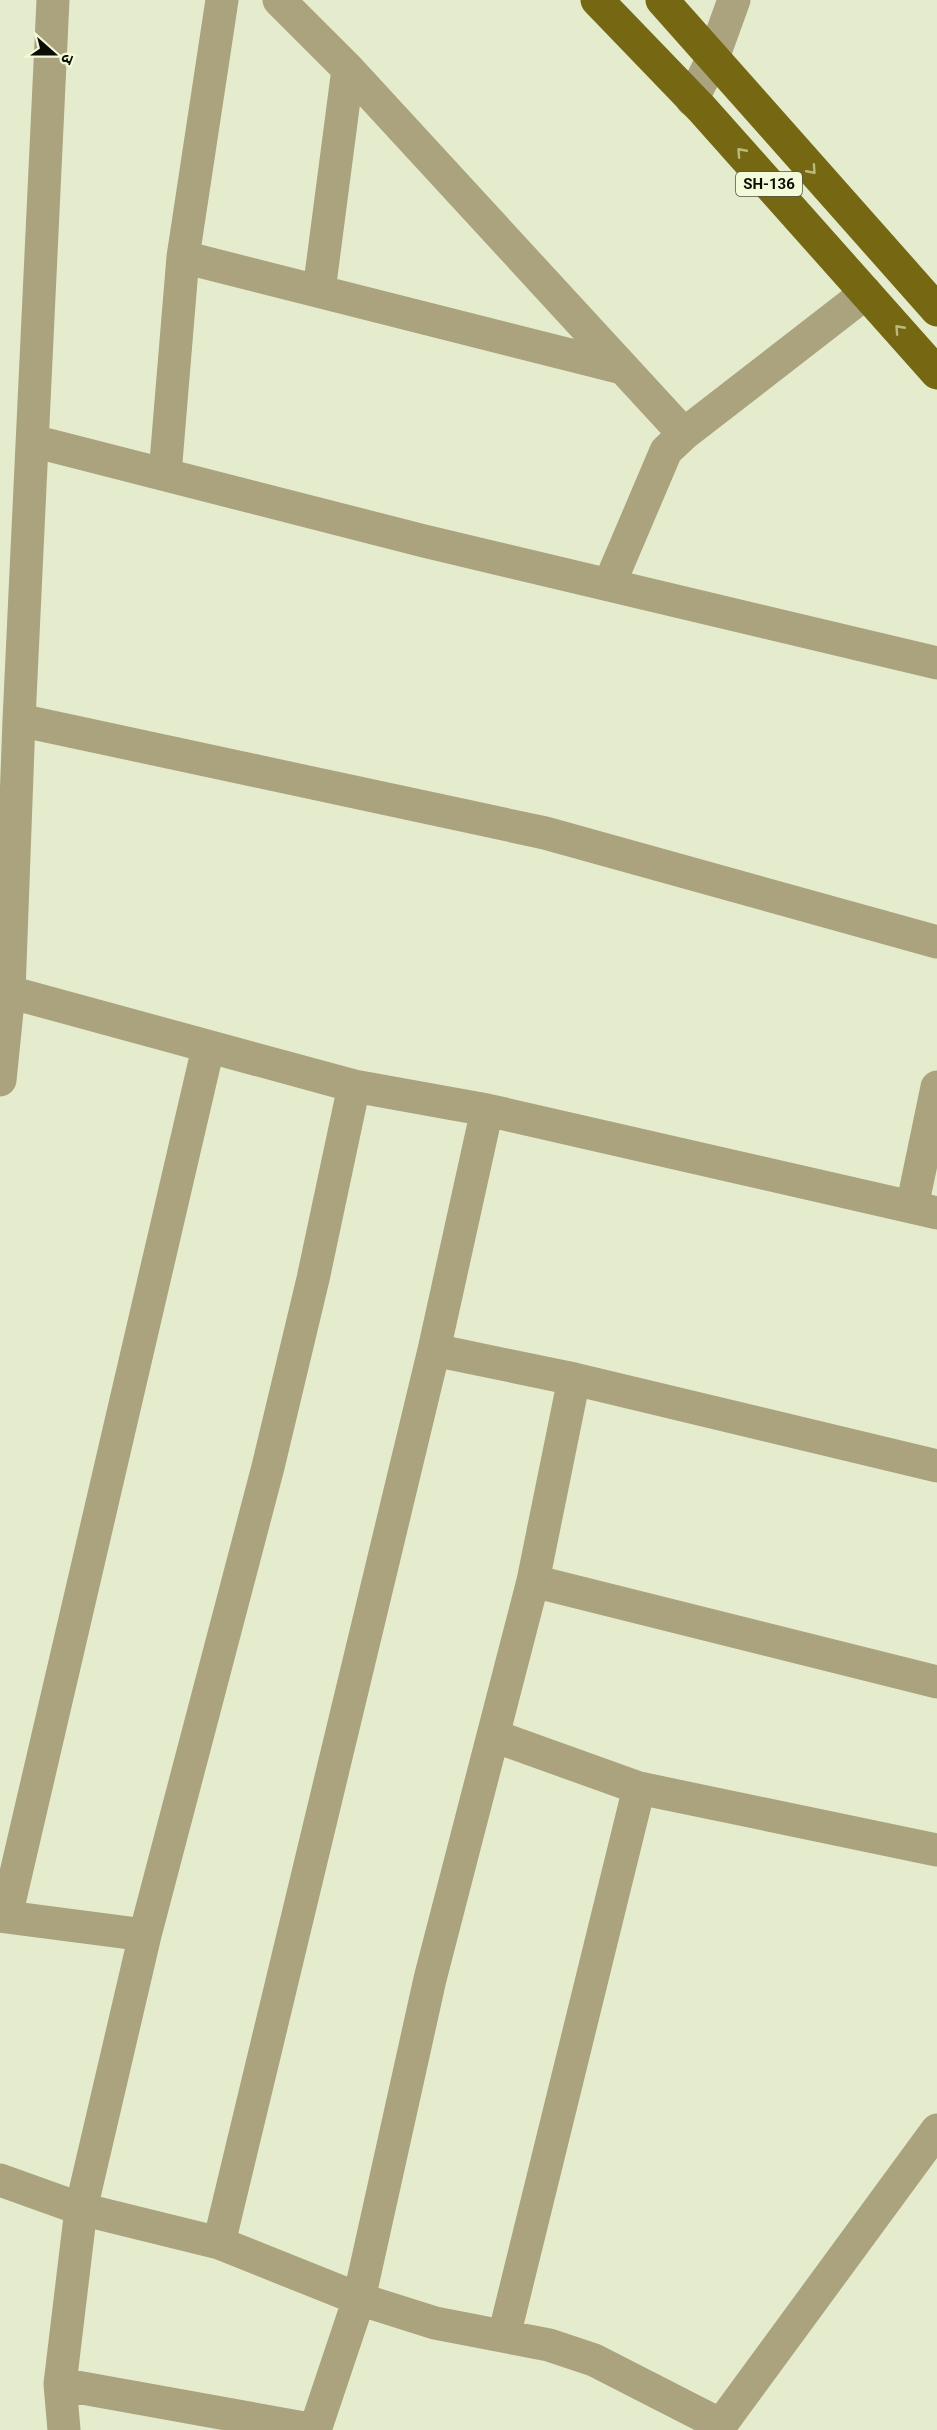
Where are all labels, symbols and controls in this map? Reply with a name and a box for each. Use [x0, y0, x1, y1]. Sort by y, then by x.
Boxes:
north arrow [24, 24, 84, 84]
text: उ [57, 51, 78, 68]
one-way arrow [737, 148, 748, 159]
one-way arrow [805, 163, 816, 174]
road number: SH-136 [736, 172, 802, 196]
one-way arrow [895, 325, 906, 336]

